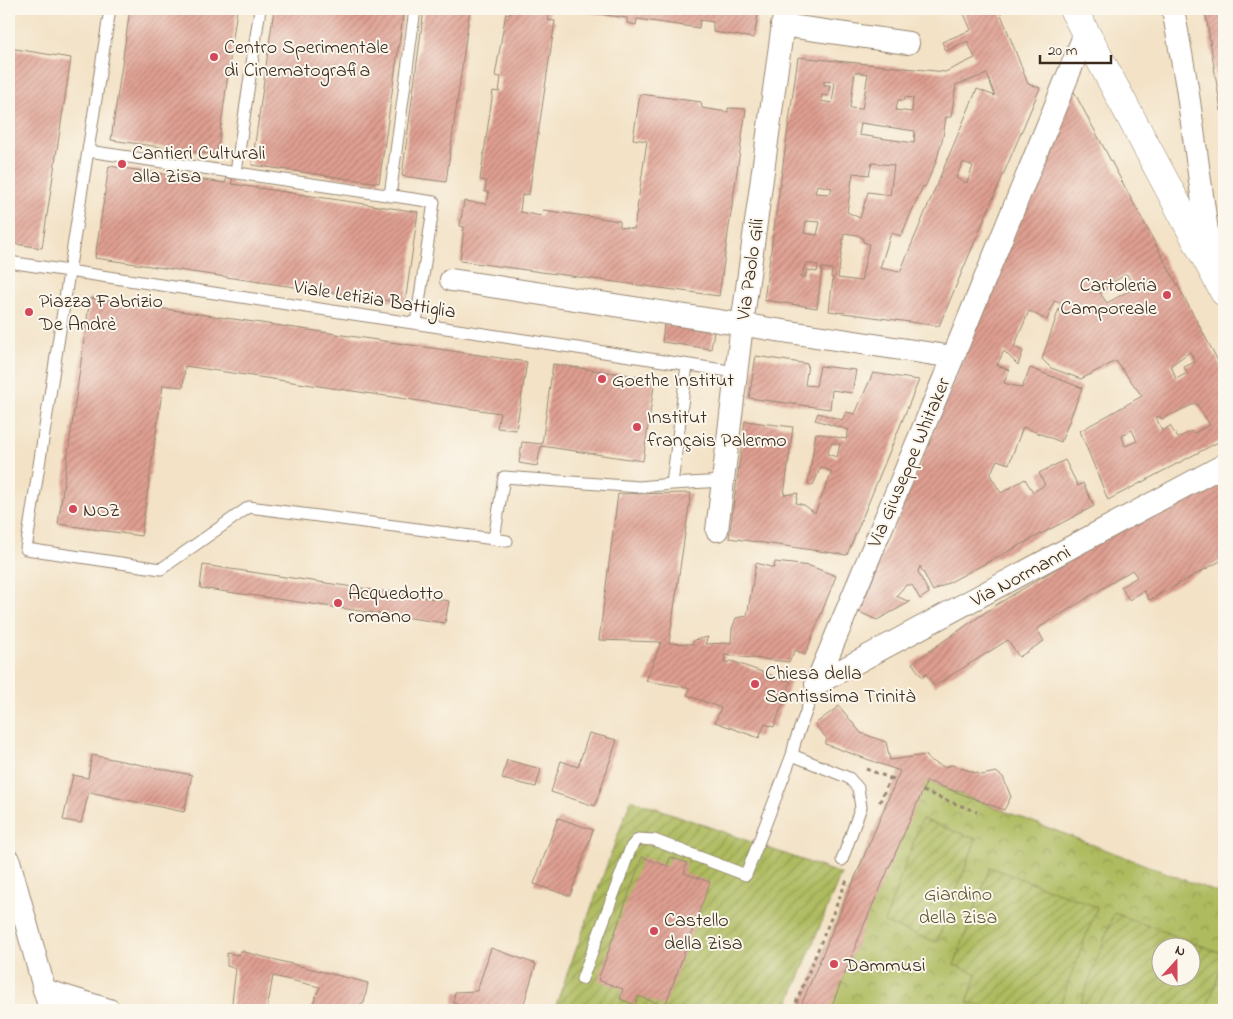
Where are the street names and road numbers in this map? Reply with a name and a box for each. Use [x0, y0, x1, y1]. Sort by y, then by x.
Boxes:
street label: Via Paolo Gili [730, 217, 773, 323]
street label: Viale Letizia Battiglia [290, 273, 458, 329]
street label: Via Giuseppe Whitaker [861, 373, 960, 553]
street label: Via Normanni [965, 539, 1076, 616]

